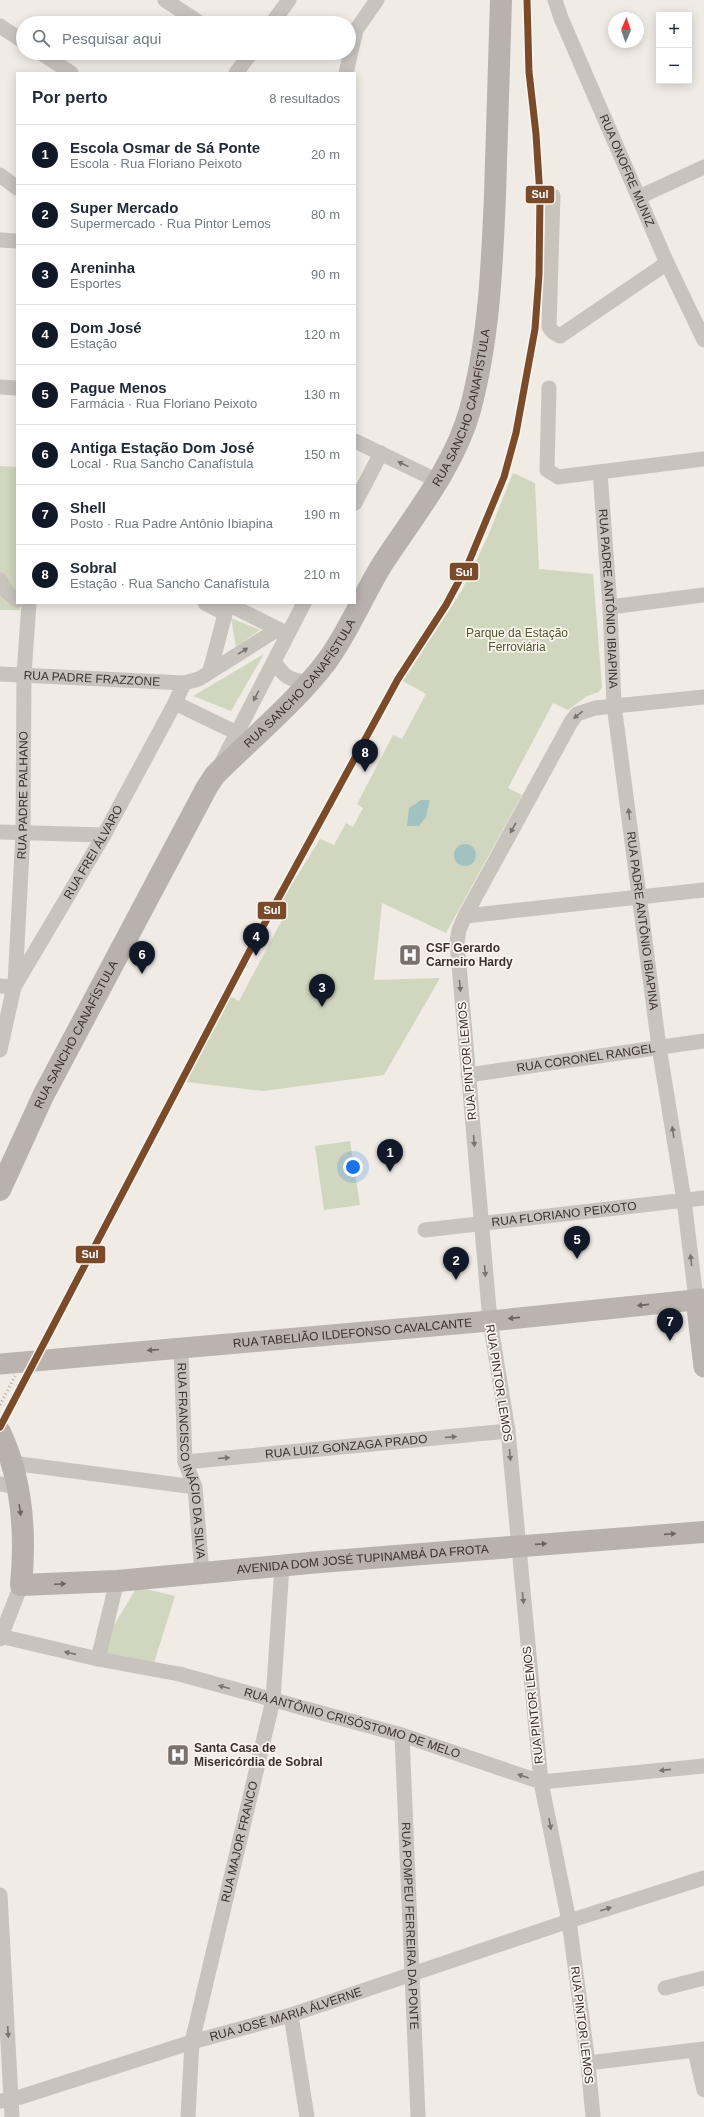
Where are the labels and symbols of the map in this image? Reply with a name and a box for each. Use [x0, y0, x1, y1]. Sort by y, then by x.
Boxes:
north arrow [608, 12, 644, 48]
street label: RUA ONOFRE MUNIZ [597, 112, 657, 229]
line badge: Sul [525, 185, 555, 204]
text: Sul [531, 188, 549, 200]
street label: RUA SANCHO CANAFÍSTULA [429, 328, 493, 489]
one-way arrow [397, 461, 408, 467]
street label: RUA PADRE ANTÔNIO IBIAPINA [596, 508, 620, 689]
line badge: Sul [449, 562, 479, 581]
text: Sul [455, 566, 473, 578]
street label: RUA SANCHO CANAFÍSTULA [241, 617, 358, 751]
park label: Parque da Estação Ferroviária [466, 626, 568, 654]
one-way arrow [238, 647, 248, 655]
street label: RUA PADRE FRAZZONE [23, 668, 160, 689]
one-way arrow [253, 690, 260, 702]
one-way arrow [572, 711, 583, 720]
street label: RUA PADRE PALHANO [15, 731, 31, 860]
pin: 8 [352, 739, 378, 772]
street label: RUA FREI ÁLVARO [61, 803, 126, 901]
one-way arrow [626, 808, 632, 820]
one-way arrow [510, 822, 517, 833]
street label: RUA PADRE ANTÔNIO IBIAPINA [624, 831, 661, 1011]
line badge: Sul [257, 901, 287, 920]
text: Sul [263, 904, 281, 916]
pin: 4 [243, 923, 269, 956]
pin: 6 [129, 941, 155, 974]
place label: CSF Gerardo Carneiro Hardy [426, 941, 513, 969]
hospital icon: CSF Gerardo Carneiro Hardy [397, 942, 423, 968]
street label: RUA SANCHO CANAFÍSTULA [31, 958, 121, 1111]
pin: 3 [309, 974, 335, 1007]
one-way arrow [456, 980, 463, 992]
street label: RUA PINTOR LEMOS [455, 1001, 479, 1121]
street label: RUA CORONEL RANGEL [516, 1041, 656, 1075]
one-way arrow [670, 1126, 676, 1138]
one-way arrow [471, 1135, 478, 1147]
pin: 1 [377, 1139, 403, 1172]
your location [343, 1157, 363, 1177]
street label: RUA FLORIANO PEIXOTO [491, 1199, 637, 1229]
pin: 5 [564, 1226, 590, 1259]
line badge: Sul [75, 1245, 106, 1264]
pin: 2 [443, 1247, 469, 1280]
text: Sul [81, 1248, 99, 1260]
one-way arrow [688, 1254, 694, 1267]
one-way arrow [482, 1265, 489, 1277]
one-way arrow [637, 1302, 649, 1308]
pin: 7 [657, 1308, 683, 1341]
one-way arrow [508, 1315, 520, 1322]
street label: RUA TABELIÃO ILDEFONSO CAVALCANTE [232, 1316, 473, 1351]
street label: RUA PINTOR LEMOS [483, 1323, 515, 1443]
one-way arrow [147, 1347, 159, 1353]
street label: RUA FRANCISCO INÁCIO DA SILVA [175, 1362, 208, 1560]
street label: RUA LUIZ GONZAGA PRADO [265, 1432, 428, 1461]
one-way arrow [445, 1433, 457, 1440]
one-way arrow [506, 1449, 513, 1461]
one-way arrow [218, 1455, 230, 1462]
one-way arrow [17, 1504, 23, 1516]
one-way arrow [664, 1531, 676, 1538]
one-way arrow [535, 1540, 547, 1547]
street label: AVENIDA DOM JOSÉ TUPINAMBÁ DA FROTA [236, 1542, 489, 1577]
one-way arrow [54, 1581, 67, 1587]
one-way arrow [519, 1592, 526, 1604]
street label: RUA PINTOR LEMOS [520, 1645, 546, 1765]
one-way arrow [64, 1649, 76, 1655]
one-way arrow [218, 1683, 230, 1689]
street label: RUA ANTÔNIO CRISÓSTOMO DE MELO [242, 1685, 462, 1761]
place label: Santa Casa de Misericórdia de Sobral [194, 1741, 323, 1769]
hospital icon: Santa Casa de Misericórdia de Sobral [165, 1742, 191, 1768]
one-way arrow [659, 1767, 671, 1773]
one-way arrow [516, 1773, 528, 1779]
street label: RUA MAJOR FRANCO [218, 1780, 261, 1904]
one-way arrow [547, 1818, 553, 1830]
street label: RUA POMPEU FERREIRA DA PONTE [399, 1822, 421, 2030]
one-way arrow [600, 1906, 612, 1912]
street label: RUA PINTOR LEMOS [568, 1965, 596, 2085]
street label: RUA JOSÉ MARIA ÁLVERNE [208, 1984, 364, 2044]
one-way arrow [4, 2026, 11, 2038]

